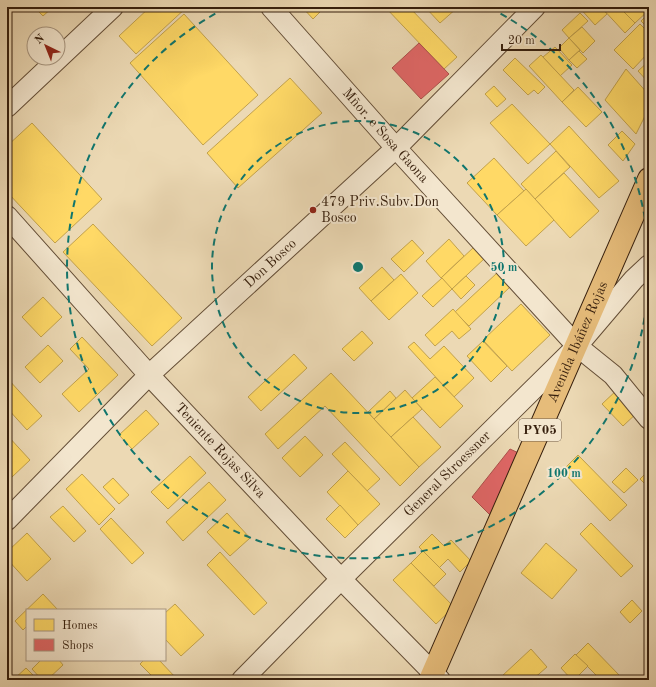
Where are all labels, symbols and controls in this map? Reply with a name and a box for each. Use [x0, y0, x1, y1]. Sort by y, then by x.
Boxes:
north arrow [26, 26, 66, 66]
scale bar [502, 26, 560, 52]
text: N [33, 32, 47, 47]
text: 20 m [508, 35, 535, 47]
street label: Mñor. e Sosa Gaona [340, 86, 431, 185]
place label: 479 Priv.Subv.Don Bosco [321, 195, 440, 225]
marker: 479 Priv.Subv.Don Bosco [308, 205, 318, 215]
street label: Don Bosco [242, 236, 299, 291]
centre of rings [351, 260, 365, 274]
text: 50 m [491, 261, 518, 274]
street label: Avenida Ibáñez Rojas [545, 279, 610, 405]
street label: Teniente Rojas Silva [172, 400, 268, 501]
road number: PY05 [519, 419, 561, 441]
street label: General Stroessner [401, 428, 494, 520]
text: 100 m [547, 468, 581, 480]
legend [26, 609, 166, 661]
text: Homes [62, 620, 98, 632]
text: Shops [62, 640, 93, 652]

